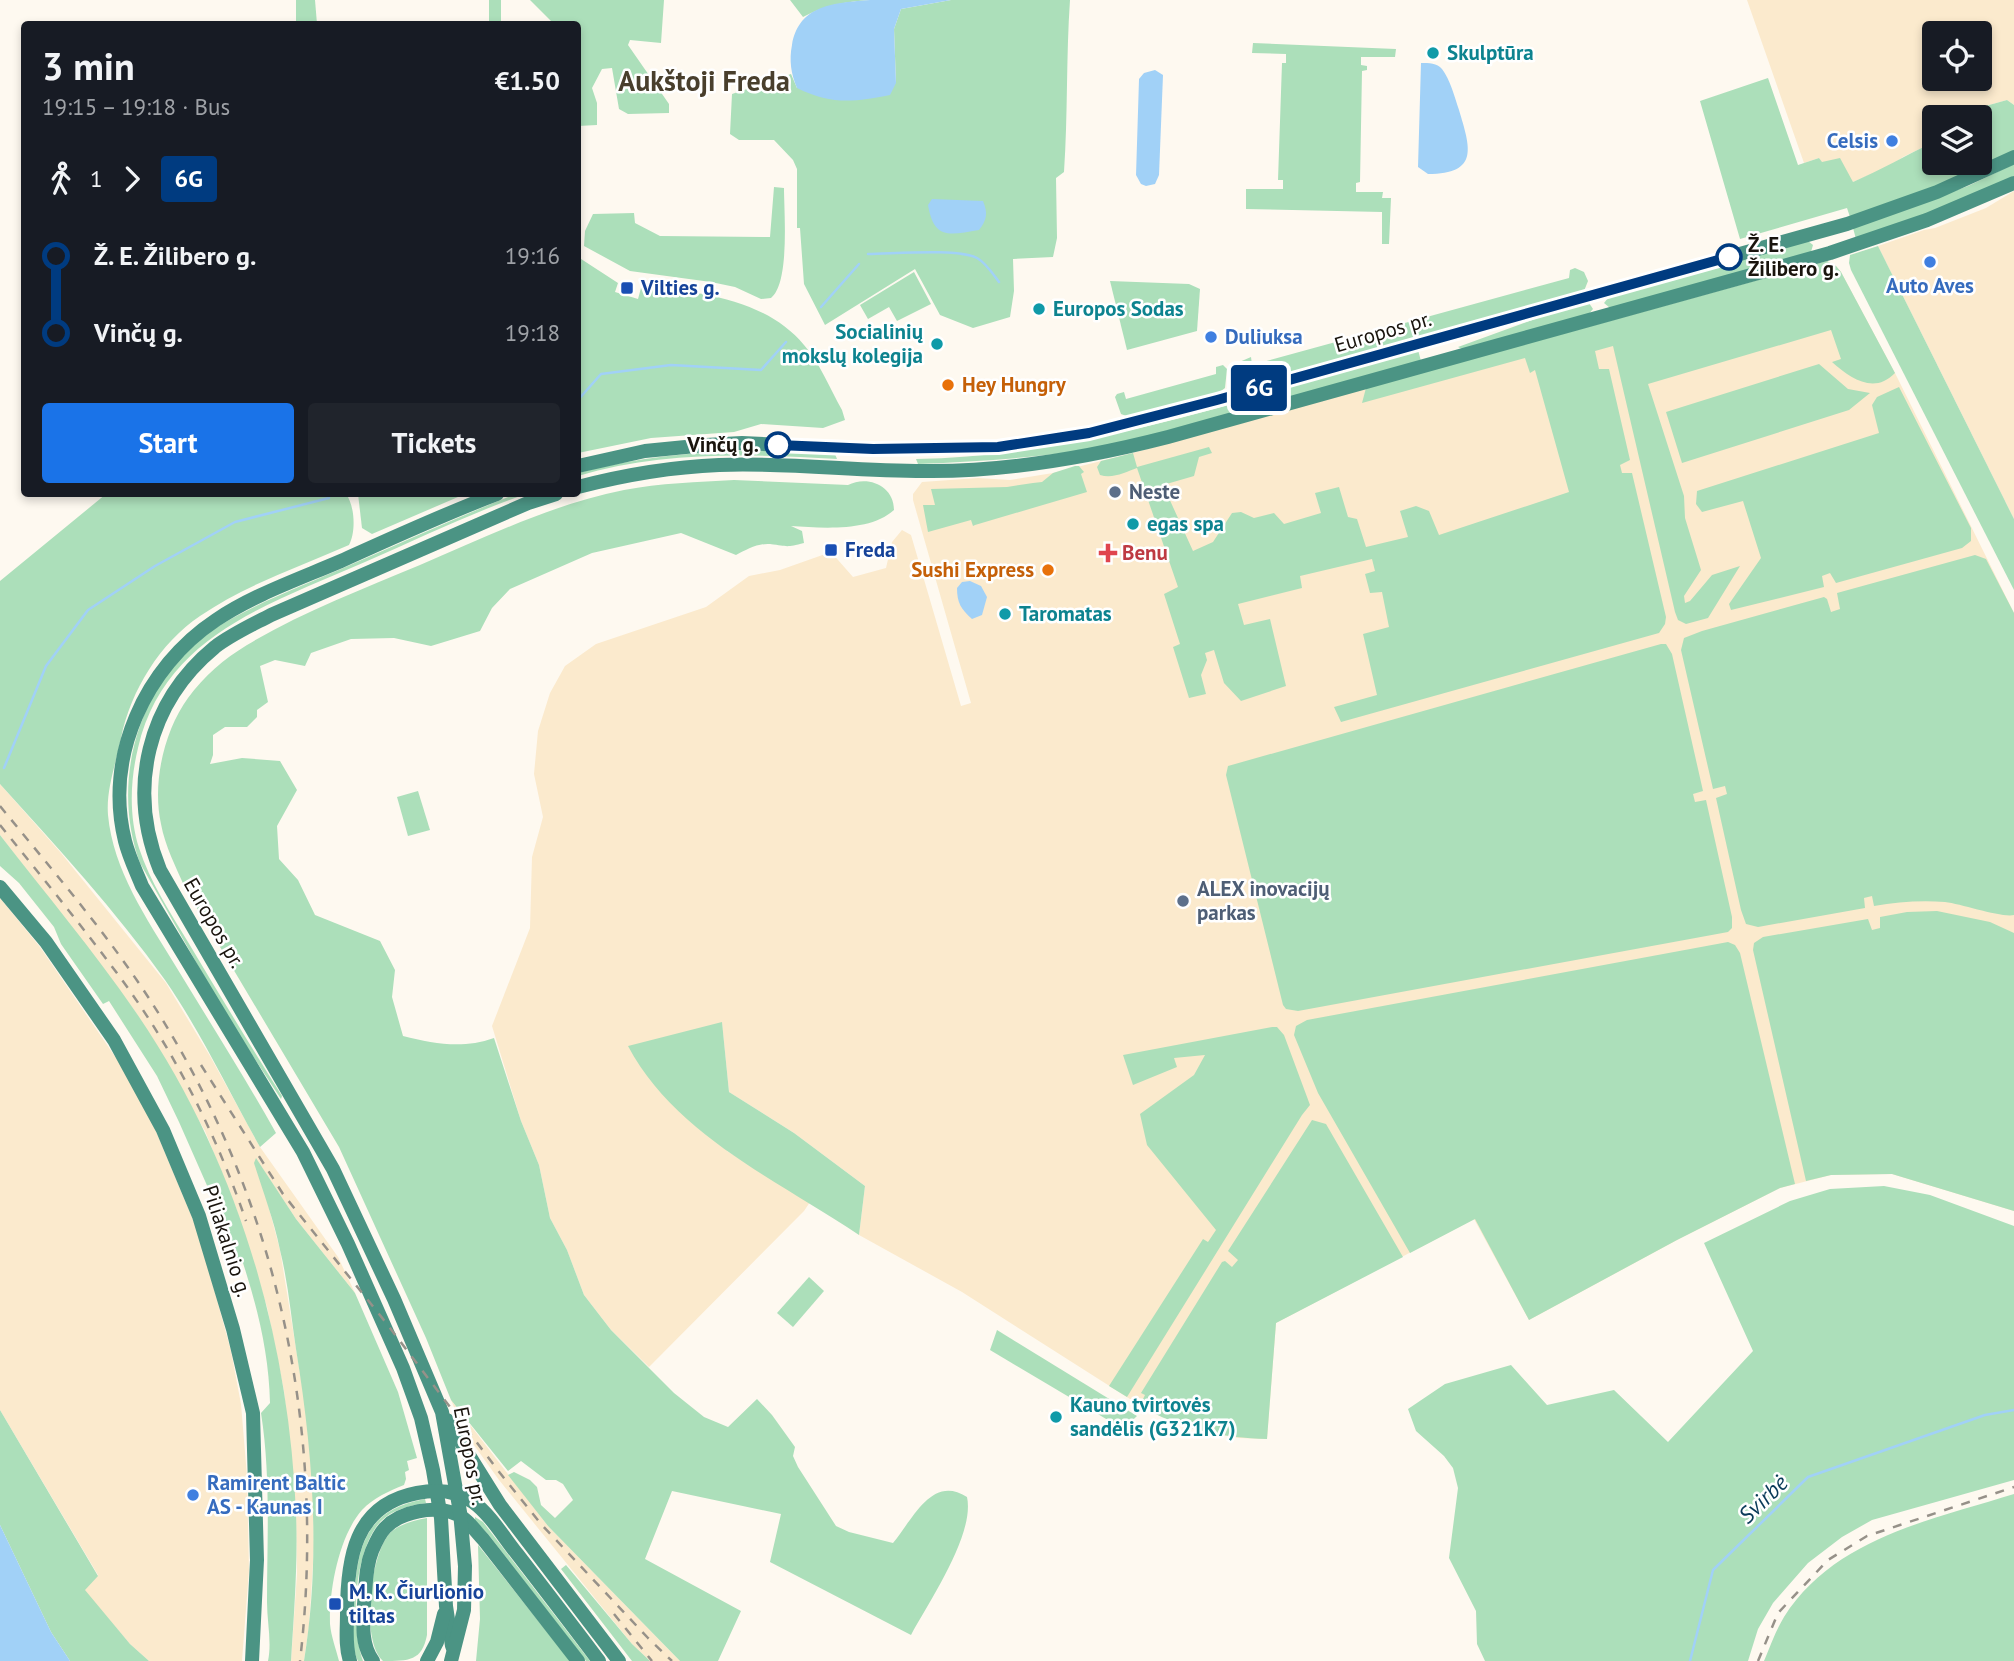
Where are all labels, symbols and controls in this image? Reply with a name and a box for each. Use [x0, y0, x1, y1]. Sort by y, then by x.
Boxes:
map controls [1922, 21, 1992, 175]
button: locate [1922, 21, 1992, 91]
place label: Skulptūra [1447, 39, 1534, 66]
text: 3 min [42, 41, 135, 90]
marker: Skulptūra [1425, 45, 1441, 61]
district label: Aukštoji Freda [618, 62, 790, 99]
text: €1.50 [495, 64, 560, 97]
text: 19:15 – 19:18 · Bus [42, 92, 230, 121]
button: layers [1922, 105, 1992, 175]
place label: Celsis [1827, 127, 1878, 154]
marker: Celsis [1884, 133, 1900, 149]
icon: walk [42, 160, 80, 198]
icon: forward [113, 160, 151, 198]
text: 6G [175, 163, 203, 194]
text: 1 [90, 164, 103, 193]
place label: Ž. E. Žilibero g. [1748, 231, 1839, 282]
text: Ž. E. Žilibero g. [94, 239, 256, 272]
text: 19:16 [505, 241, 560, 270]
marker: Ž. E. Žilibero g. [1716, 244, 1742, 270]
marker: Auto Aves [1922, 254, 1938, 270]
place label: Auto Aves [1886, 272, 1974, 299]
place label: Vilties g. [640, 274, 720, 301]
marker: Vilties g. [619, 280, 635, 296]
place label: Europos Sodas [1053, 295, 1184, 322]
marker: Europos Sodas [1031, 301, 1047, 317]
street label: Europos pr. [1331, 305, 1435, 358]
text: Vinčų g. [94, 316, 183, 349]
text: 19:18 [505, 318, 560, 347]
place label: Socialinių mokslų kolegija [782, 318, 924, 369]
place label: Duliuksa [1225, 323, 1303, 350]
marker: Duliuksa [1203, 329, 1219, 345]
marker: Socialinių mokslų kolegija [929, 336, 945, 352]
line badge: 6G [1228, 365, 1290, 411]
place label: Hey Hungry [962, 371, 1067, 398]
text: 6G [1245, 372, 1273, 403]
marker: Hey Hungry [940, 377, 956, 393]
button: Start [42, 403, 294, 483]
button: Tickets [308, 403, 560, 483]
place label: Vinčų g. [686, 431, 759, 458]
marker: Vinčų g. [765, 432, 791, 458]
place label: Neste [1129, 478, 1180, 505]
marker: Neste [1107, 484, 1123, 500]
place label: egas spa [1147, 510, 1224, 537]
marker: egas spa [1125, 516, 1141, 532]
place label: Freda [845, 536, 895, 563]
place label: Benu [1122, 539, 1168, 566]
marker: Freda [823, 542, 839, 558]
marker: Benu [1100, 545, 1116, 561]
place label: Sushi Express [911, 556, 1034, 583]
marker: Sushi Express [1040, 562, 1056, 578]
place label: Taromatas [1019, 600, 1112, 627]
marker: Taromatas [997, 606, 1013, 622]
street label: Europos pr. [178, 873, 251, 973]
place label: ALEX inovacijų parkas [1197, 875, 1330, 926]
marker: ALEX inovacijų parkas [1175, 893, 1191, 909]
street label: Piliakalnio g. [197, 1182, 258, 1300]
place label: Kauno tvirtovės sandėlis (G321K7) [1070, 1391, 1236, 1442]
street label: Europos pr. [448, 1404, 493, 1507]
marker: Kauno tvirtovės sandėlis (G321K7) [1048, 1409, 1064, 1425]
water label: Svirbė [1732, 1468, 1794, 1529]
place label: Ramirent Baltic AS - Kaunas I [207, 1469, 346, 1520]
marker: Ramirent Baltic AS - Kaunas I [185, 1487, 201, 1503]
place label: M. K. Čiurlionio tiltas [349, 1578, 484, 1629]
marker: M. K. Čiurlionio tiltas [327, 1596, 343, 1612]

